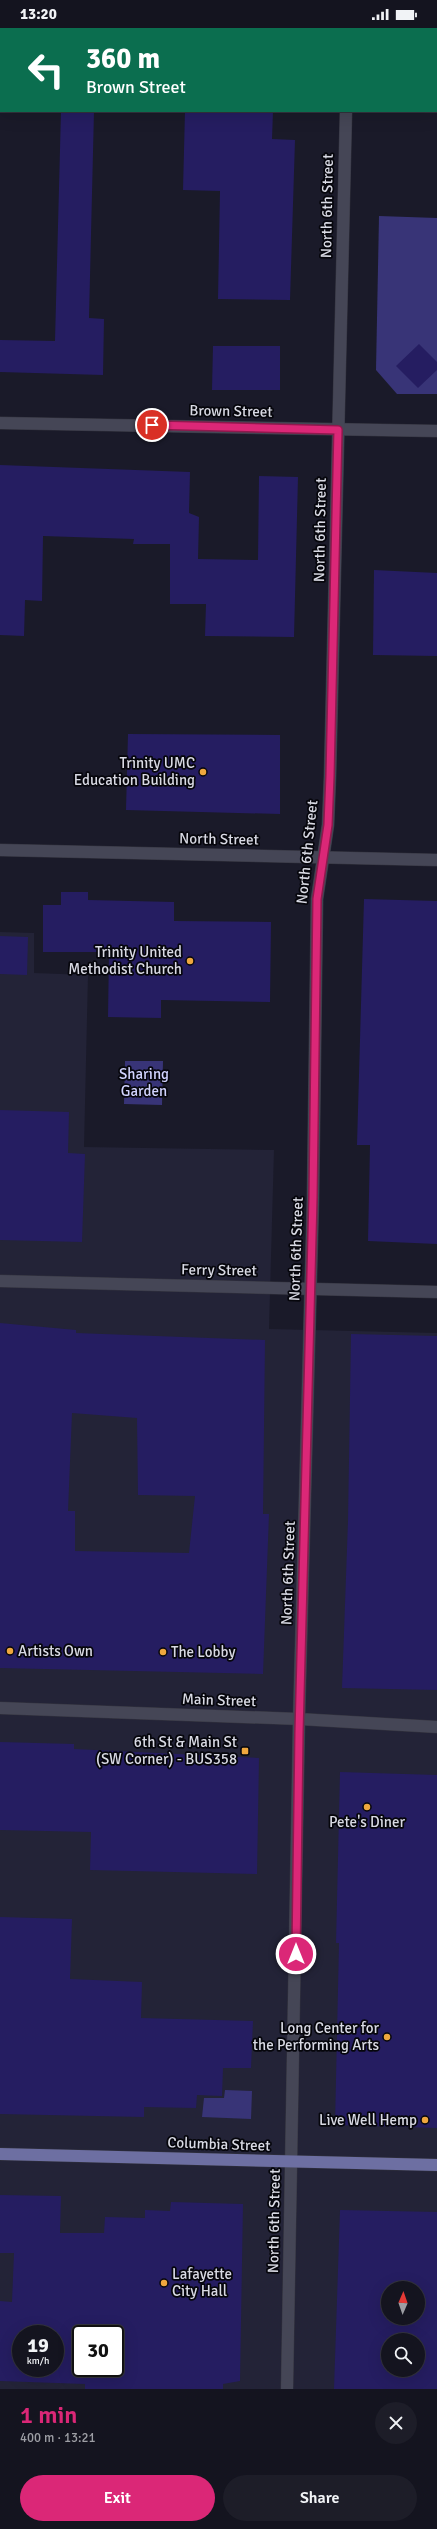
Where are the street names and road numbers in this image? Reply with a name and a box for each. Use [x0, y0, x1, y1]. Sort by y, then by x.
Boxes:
street label: North 6th Street [317, 154, 337, 258]
street label: Brown Street [189, 401, 273, 421]
street label: North 6th Street [310, 478, 330, 582]
street label: North 6th Street [293, 799, 321, 905]
street label: North Street [179, 829, 259, 849]
street label: North 6th Street [285, 1196, 307, 1302]
street label: Ferry Street [181, 1260, 257, 1280]
street label: North 6th Street [277, 1520, 299, 1626]
street label: Main Street [182, 1690, 256, 1710]
street label: Columbia Street [167, 2133, 271, 2155]
street label: North 6th Street [264, 2169, 284, 2273]

